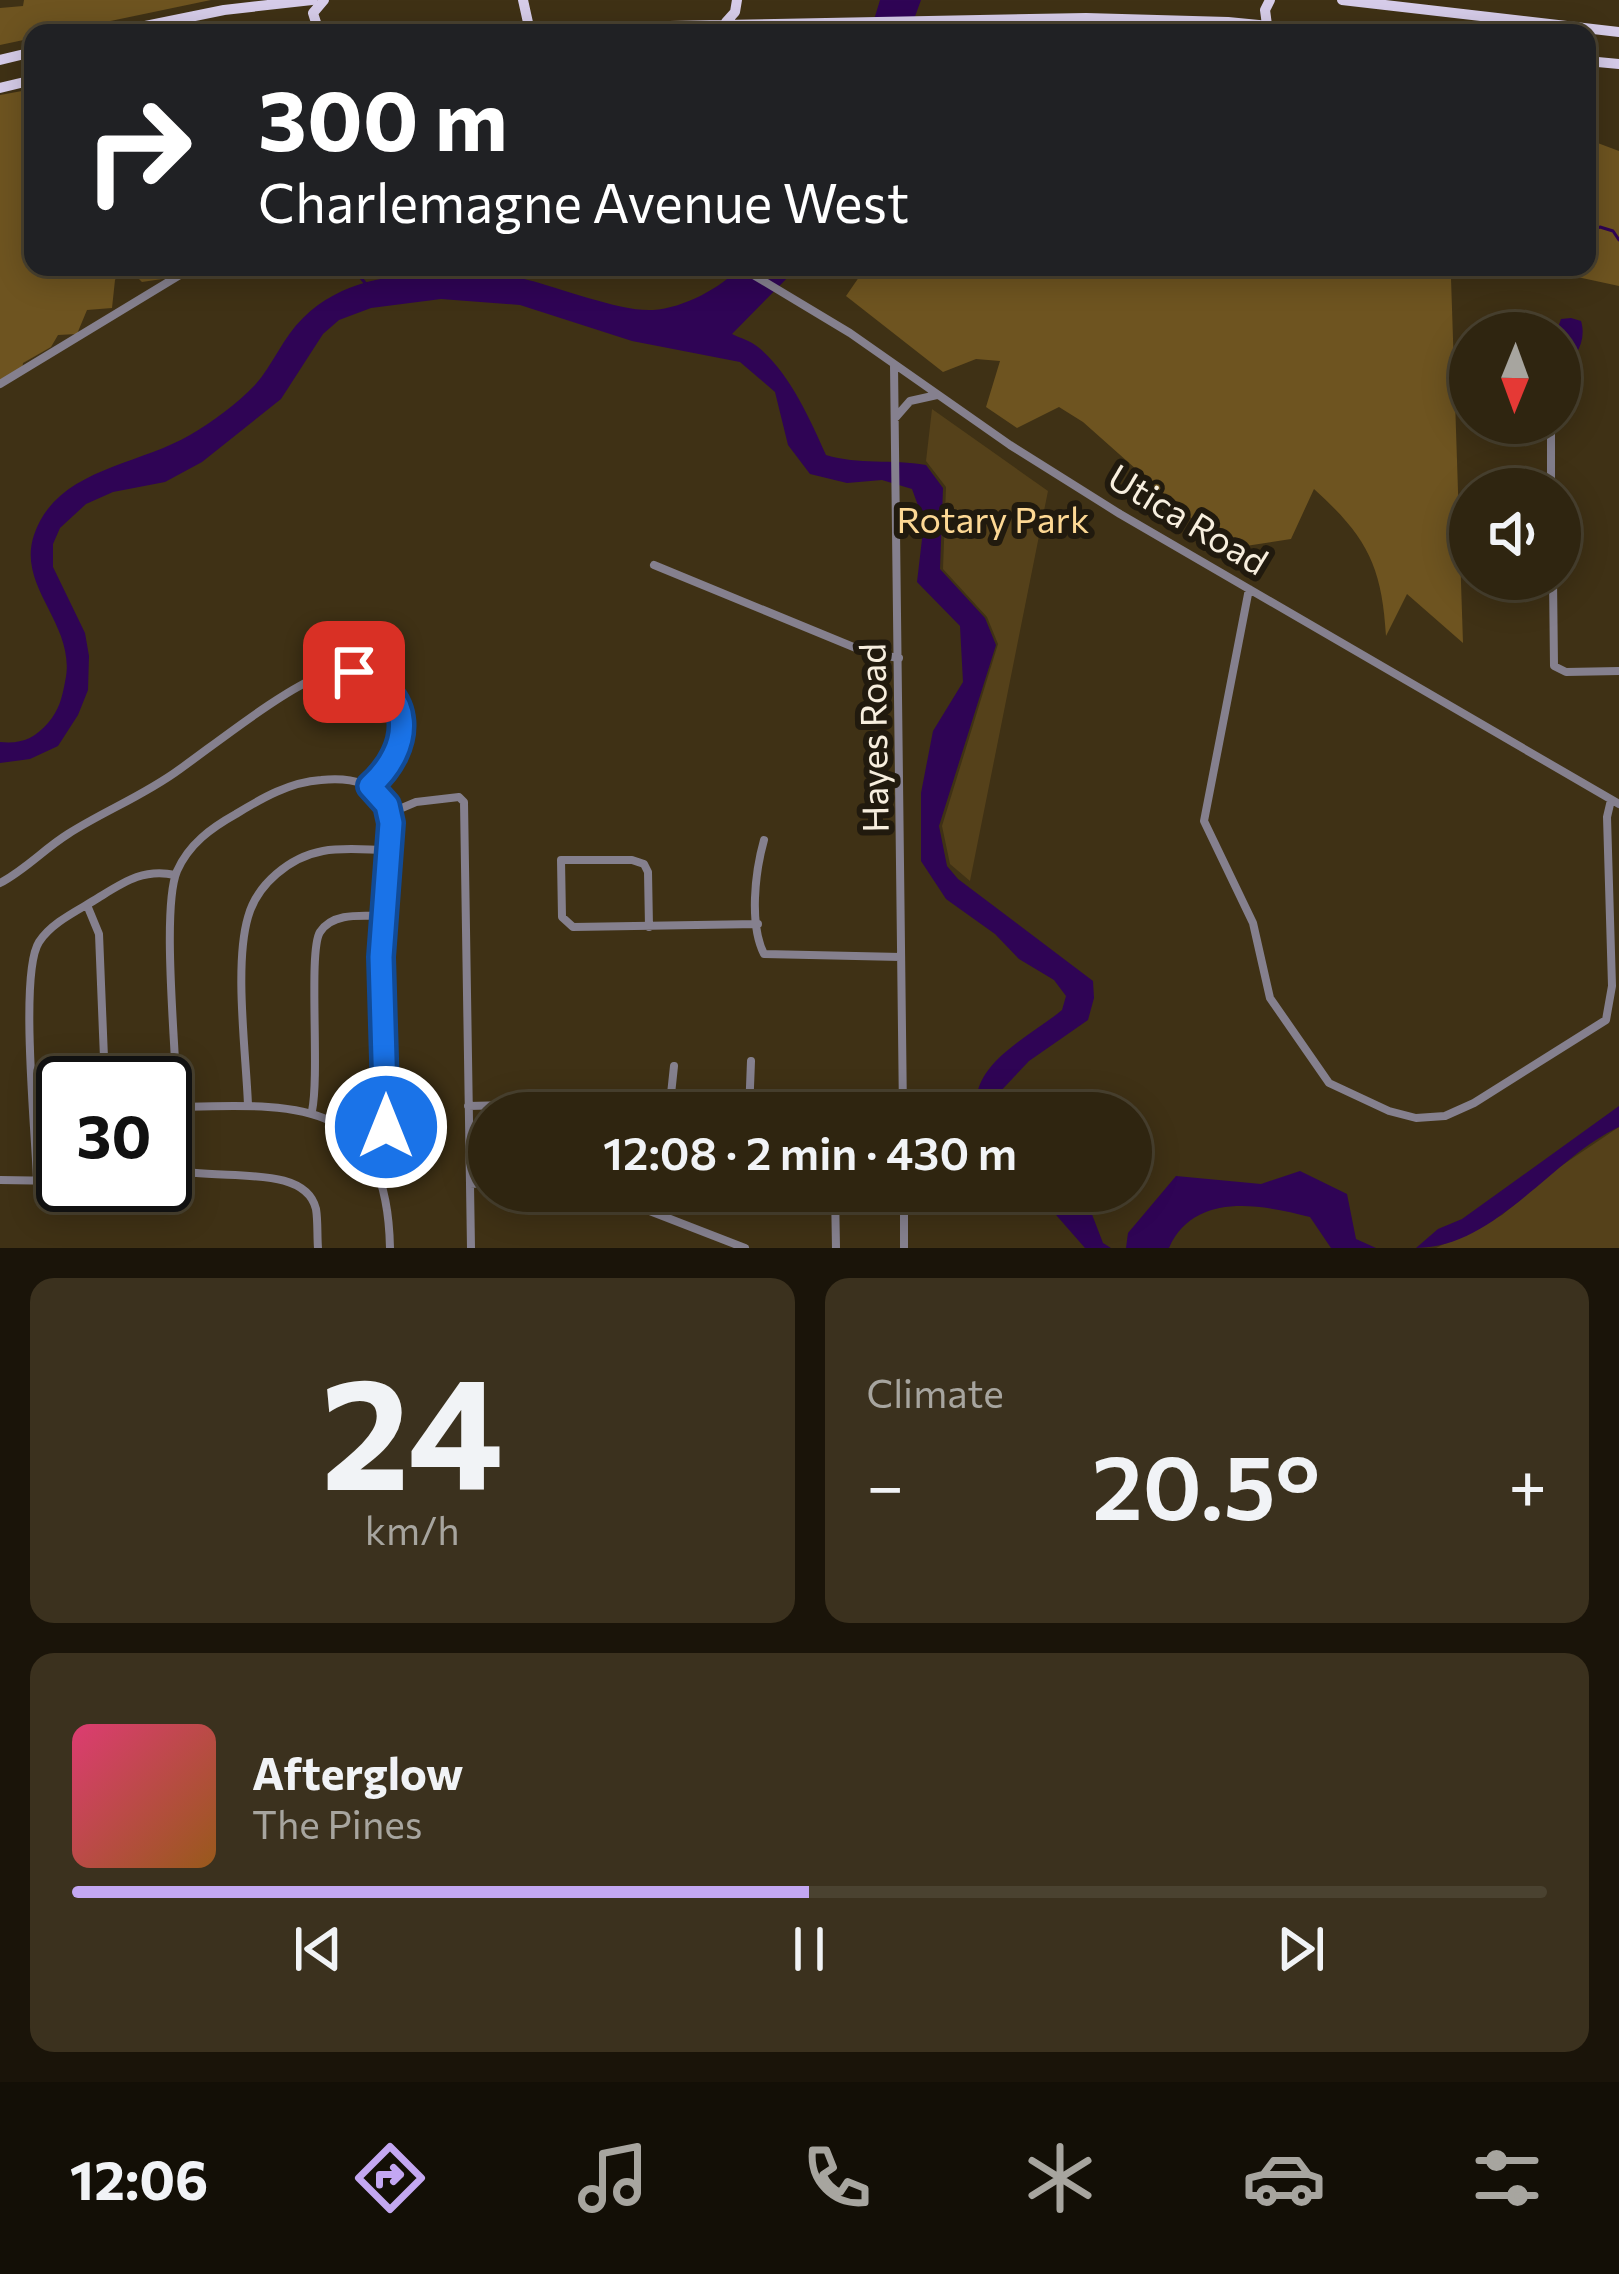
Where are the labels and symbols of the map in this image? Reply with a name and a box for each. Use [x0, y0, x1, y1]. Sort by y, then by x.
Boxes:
north arrow [1449, 312, 1581, 444]
street label: Utica Road [1101, 453, 1277, 583]
park label: Rotary Park [897, 496, 1090, 540]
pin [303, 621, 405, 723]
street label: Hayes Road [848, 643, 896, 833]
speed limit sign: 30 [36, 1056, 192, 1212]
position arrow [323, 1064, 449, 1190]

